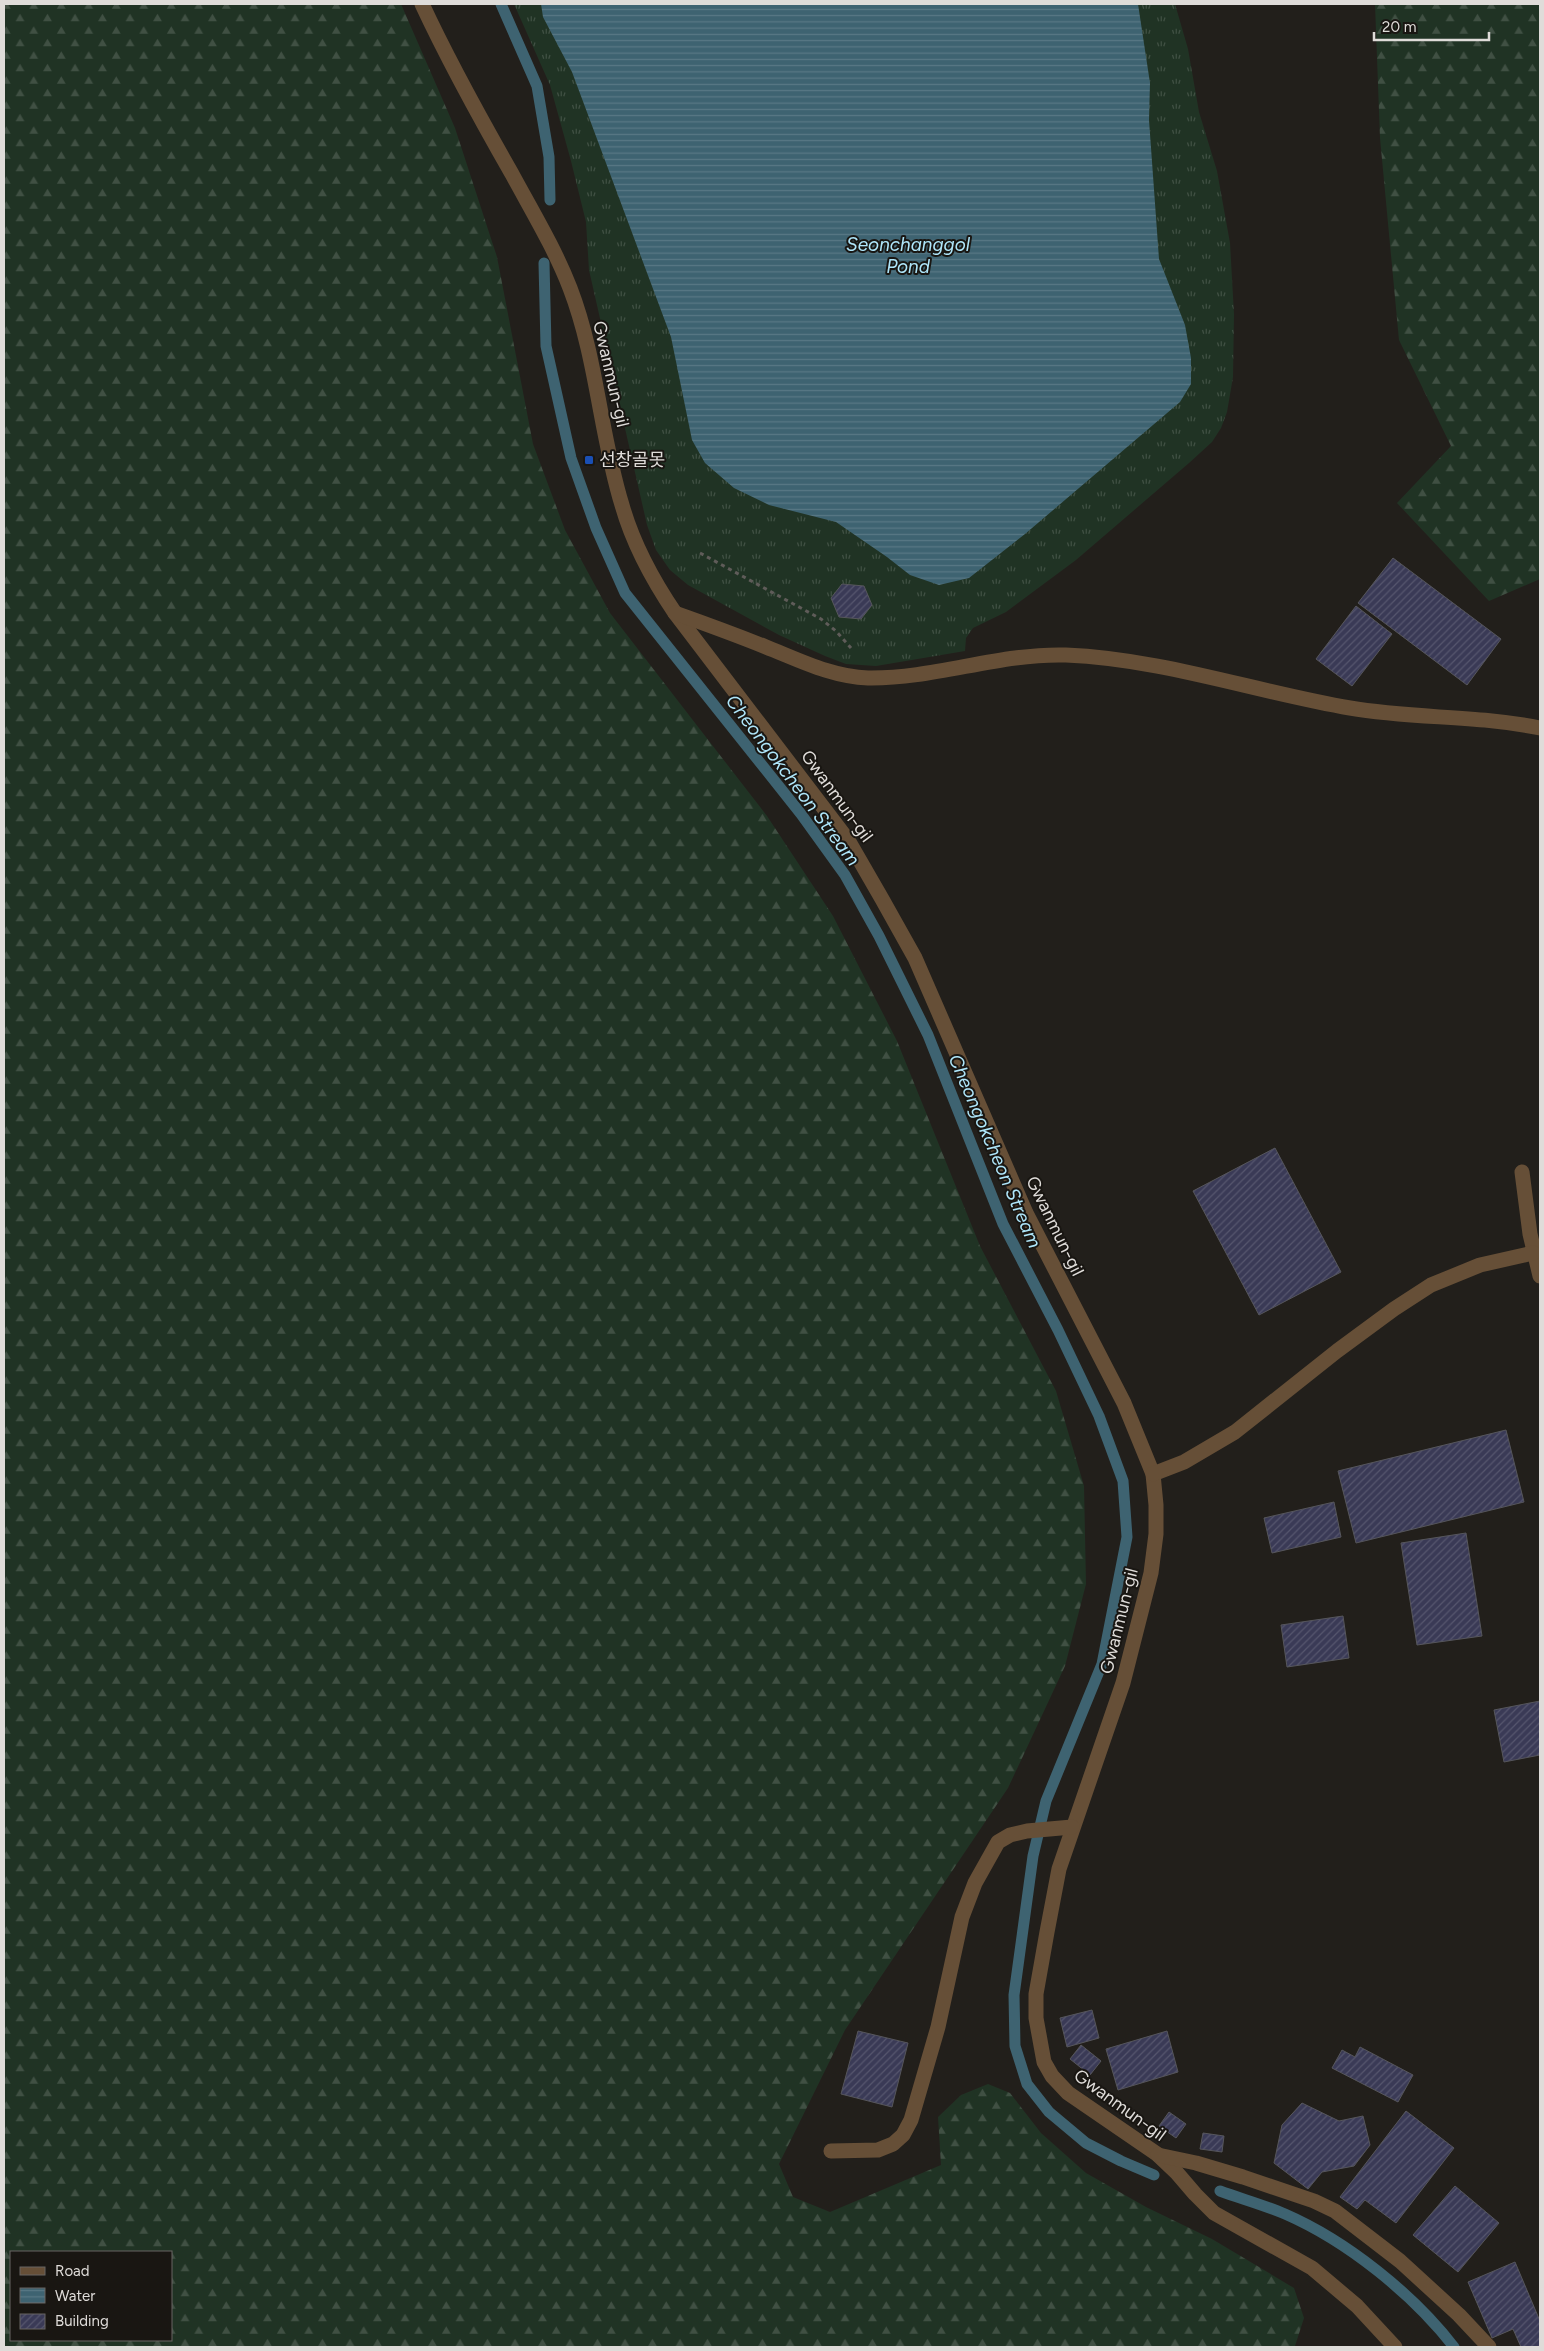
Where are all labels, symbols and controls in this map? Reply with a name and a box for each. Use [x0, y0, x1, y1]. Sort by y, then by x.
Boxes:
scale bar [1374, 10, 1489, 42]
text: 20 m [1382, 18, 1416, 36]
water label: Seonchanggol Pond [846, 233, 971, 278]
street label: Gwanmun-gil [588, 319, 634, 429]
place label: 선창골못 [599, 449, 665, 471]
marker: 선창골못 [583, 454, 595, 466]
water label: Cheongokcheon Stream [721, 690, 865, 870]
street label: Gwanmun-gil [796, 746, 878, 846]
water label: Cheongokcheon Stream [944, 1051, 1046, 1251]
street label: Gwanmun-gil [1021, 1172, 1089, 1280]
street label: Gwanmun-gil [1095, 1566, 1143, 1676]
street label: Gwanmun-gil [1070, 2064, 1170, 2146]
legend [10, 2251, 172, 2341]
text: Road [55, 2262, 90, 2280]
text: Water [55, 2287, 95, 2305]
text: Building [55, 2312, 109, 2330]

